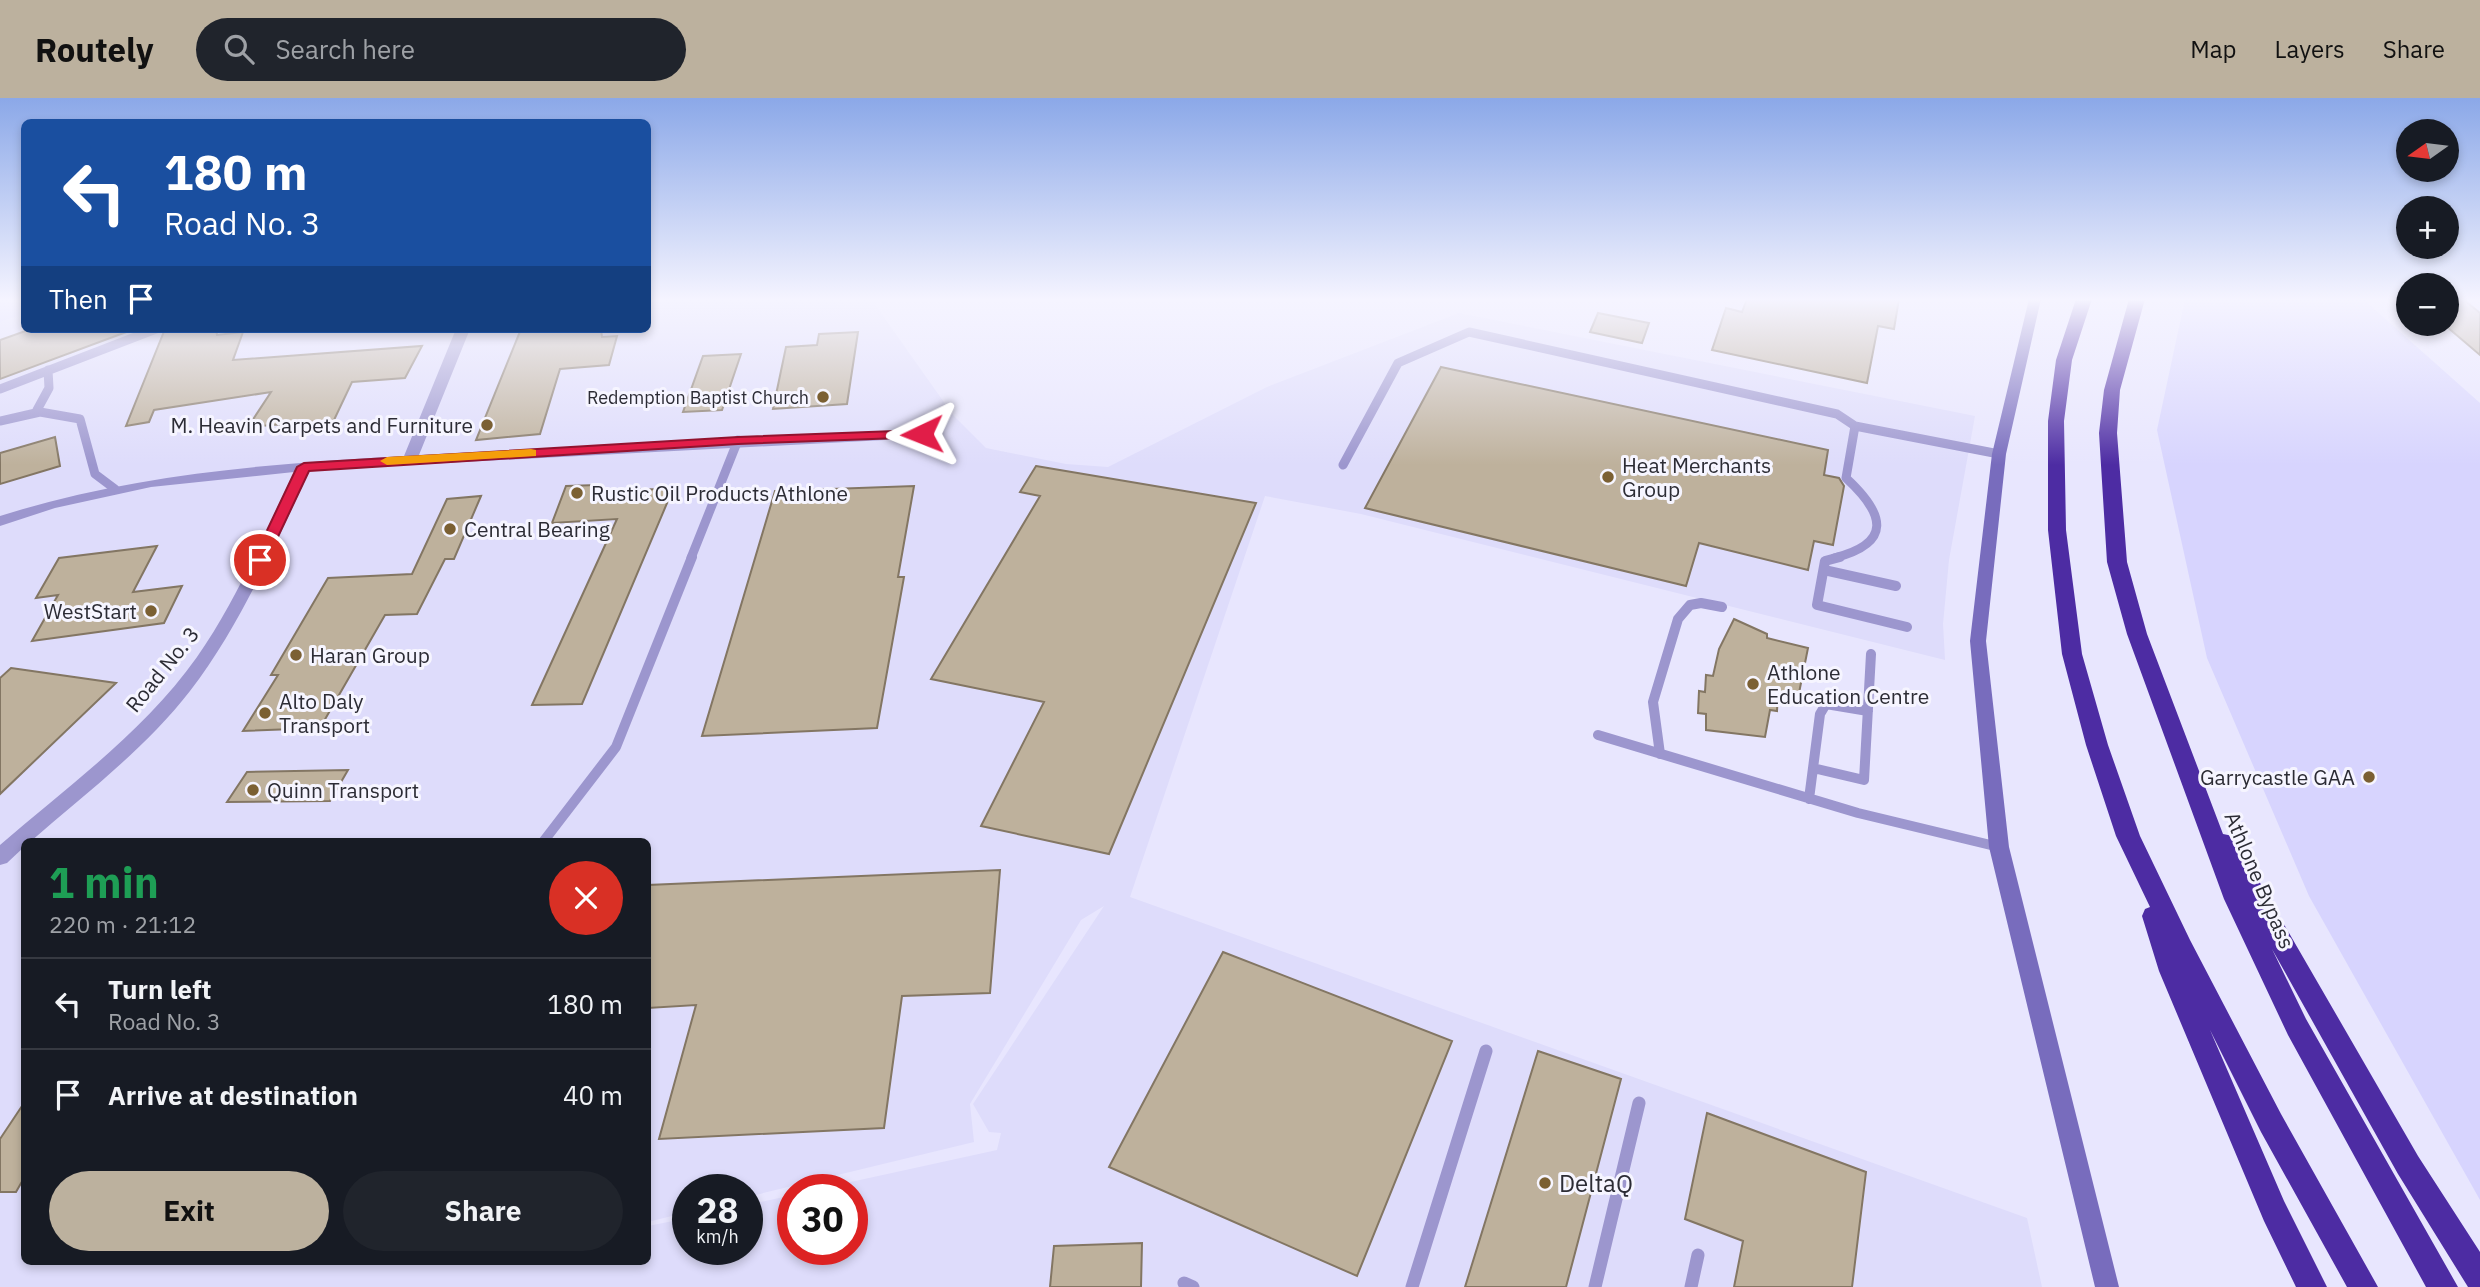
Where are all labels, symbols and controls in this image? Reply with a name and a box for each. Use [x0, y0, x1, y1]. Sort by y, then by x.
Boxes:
search box [196, 18, 686, 81]
text: Routely [35, 28, 154, 71]
icon: search [220, 30, 258, 68]
text: Search here [276, 32, 415, 66]
text: Map [2190, 33, 2237, 65]
text: Layers [2275, 33, 2345, 65]
text: Share [2383, 33, 2445, 65]
north arrow [2396, 119, 2459, 182]
map controls [2396, 119, 2459, 336]
text: 180 m [164, 140, 308, 203]
icon: left [49, 147, 140, 238]
button: + [2396, 196, 2459, 259]
text: Road No. 3 [164, 202, 320, 244]
button: − [2396, 273, 2459, 336]
icon: arrive [122, 280, 160, 318]
text: Then [49, 282, 108, 316]
place label: Redemption Baptist Church [587, 386, 809, 409]
marker: Redemption Baptist Church [815, 389, 831, 405]
position arrow [885, 397, 959, 471]
place label: M. Heavin Carpets and Furniture [170, 411, 473, 439]
marker: M. Heavin Carpets and Furniture [479, 417, 495, 433]
place label: Heat Merchants Group [1622, 451, 1771, 503]
marker: Heat Merchants Group [1600, 469, 1616, 485]
place label: Rustic Oil Products Athlone [591, 479, 848, 507]
marker: Rustic Oil Products Athlone [569, 485, 585, 501]
place label: Central Bearing [464, 515, 610, 543]
marker: Central Bearing [442, 521, 458, 537]
pin [230, 530, 290, 590]
icon: arrive [241, 541, 279, 579]
place label: WestStart [44, 597, 137, 625]
marker: WestStart [143, 603, 159, 619]
street label: Road No. 3 [119, 620, 205, 718]
place label: Haran Group [310, 641, 430, 669]
marker: Haran Group [288, 647, 304, 663]
place label: Athlone Education Centre [1767, 658, 1929, 710]
marker: Athlone Education Centre [1745, 676, 1761, 692]
place label: Alto Daly Transport [279, 687, 370, 739]
marker: Alto Daly Transport [257, 705, 273, 721]
place label: Garrycastle GAA [2200, 763, 2355, 791]
marker: Garrycastle GAA [2361, 769, 2377, 785]
place label: Quinn Transport [267, 776, 419, 804]
marker: Quinn Transport [245, 782, 261, 798]
street label: Athlone Bypass [2219, 807, 2301, 953]
text: 1 min [49, 855, 159, 910]
button: close [549, 861, 623, 935]
text: 220 m · 21:12 [49, 909, 196, 939]
text: Turn left [108, 972, 211, 1006]
icon: left [49, 985, 87, 1023]
text: 180 m [547, 987, 623, 1021]
text: Road No. 3 [108, 1006, 220, 1036]
icon: arrive [49, 1076, 87, 1114]
text: Arrive at destination [108, 1078, 358, 1112]
text: 40 m [563, 1078, 623, 1112]
place label: DeltaQ [1559, 1167, 1633, 1199]
button: Exit [49, 1171, 329, 1251]
button: Share [343, 1171, 623, 1251]
speed limit sign: 30 [777, 1174, 868, 1265]
marker: DeltaQ [1537, 1175, 1553, 1191]
text: 28 [696, 1187, 739, 1233]
text: km/h [696, 1225, 739, 1248]

